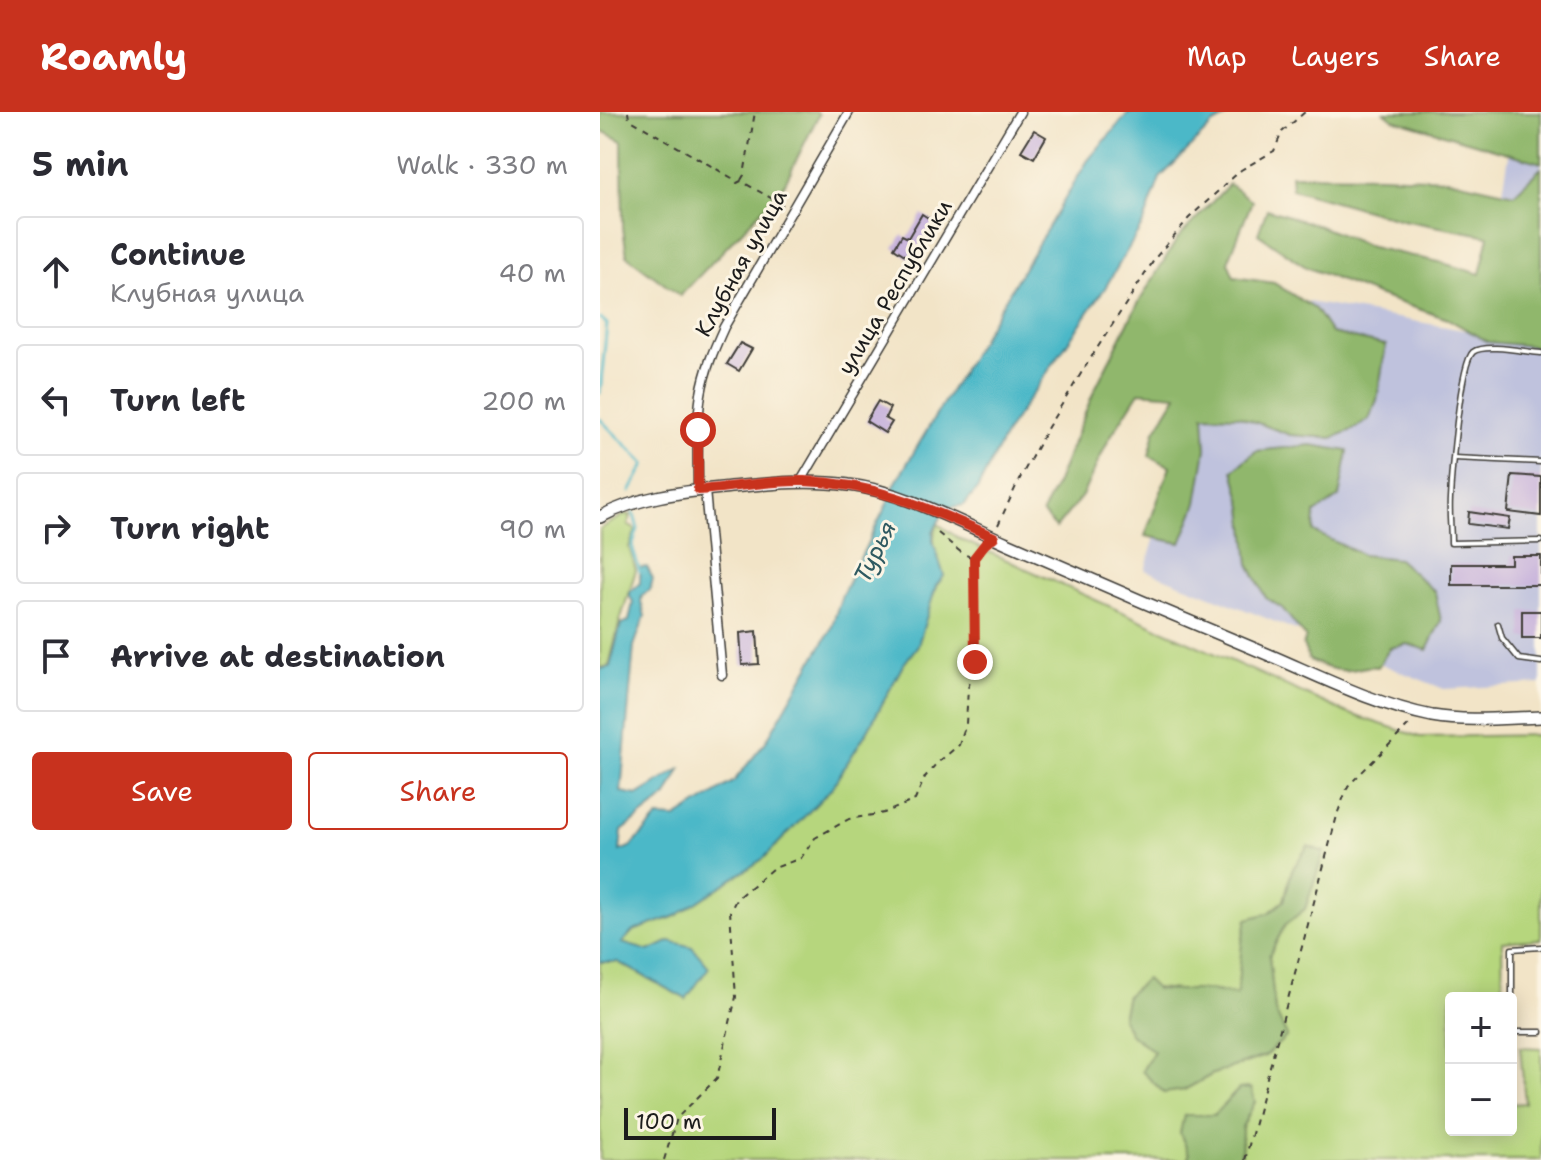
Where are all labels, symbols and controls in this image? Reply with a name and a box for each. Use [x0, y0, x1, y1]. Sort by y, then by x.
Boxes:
text: Roamly [40, 31, 187, 82]
text: Map [1187, 37, 1247, 75]
text: Layers [1291, 37, 1380, 75]
text: Share [1424, 37, 1501, 75]
text: 5 min [32, 141, 129, 187]
text: Walk · 330 m [396, 147, 568, 182]
street label: Клубная улица [688, 184, 794, 342]
street label: улица Республики [831, 194, 959, 380]
text: Continue [110, 234, 246, 275]
icon: ahead [34, 250, 78, 294]
text: 40 m [499, 255, 566, 290]
text: Клубная улица [110, 275, 304, 310]
icon: left [34, 378, 78, 422]
text: Turn left [110, 380, 245, 421]
text: 200 m [481, 383, 566, 418]
route start [680, 412, 716, 448]
icon: right [34, 506, 78, 550]
text: Turn right [110, 508, 269, 549]
text: 90 m [499, 511, 566, 546]
water label: Турья [846, 516, 904, 588]
icon: arrive [34, 634, 78, 678]
text: Arrive at destination [110, 636, 445, 677]
route end [957, 644, 993, 680]
button: Save [32, 752, 292, 830]
button: Share [308, 752, 568, 830]
map controls [1445, 992, 1517, 1136]
button: + [1445, 992, 1517, 1064]
button: − [1445, 1064, 1517, 1136]
scale bar [624, 1104, 776, 1140]
text: 100 m [636, 1107, 702, 1136]

